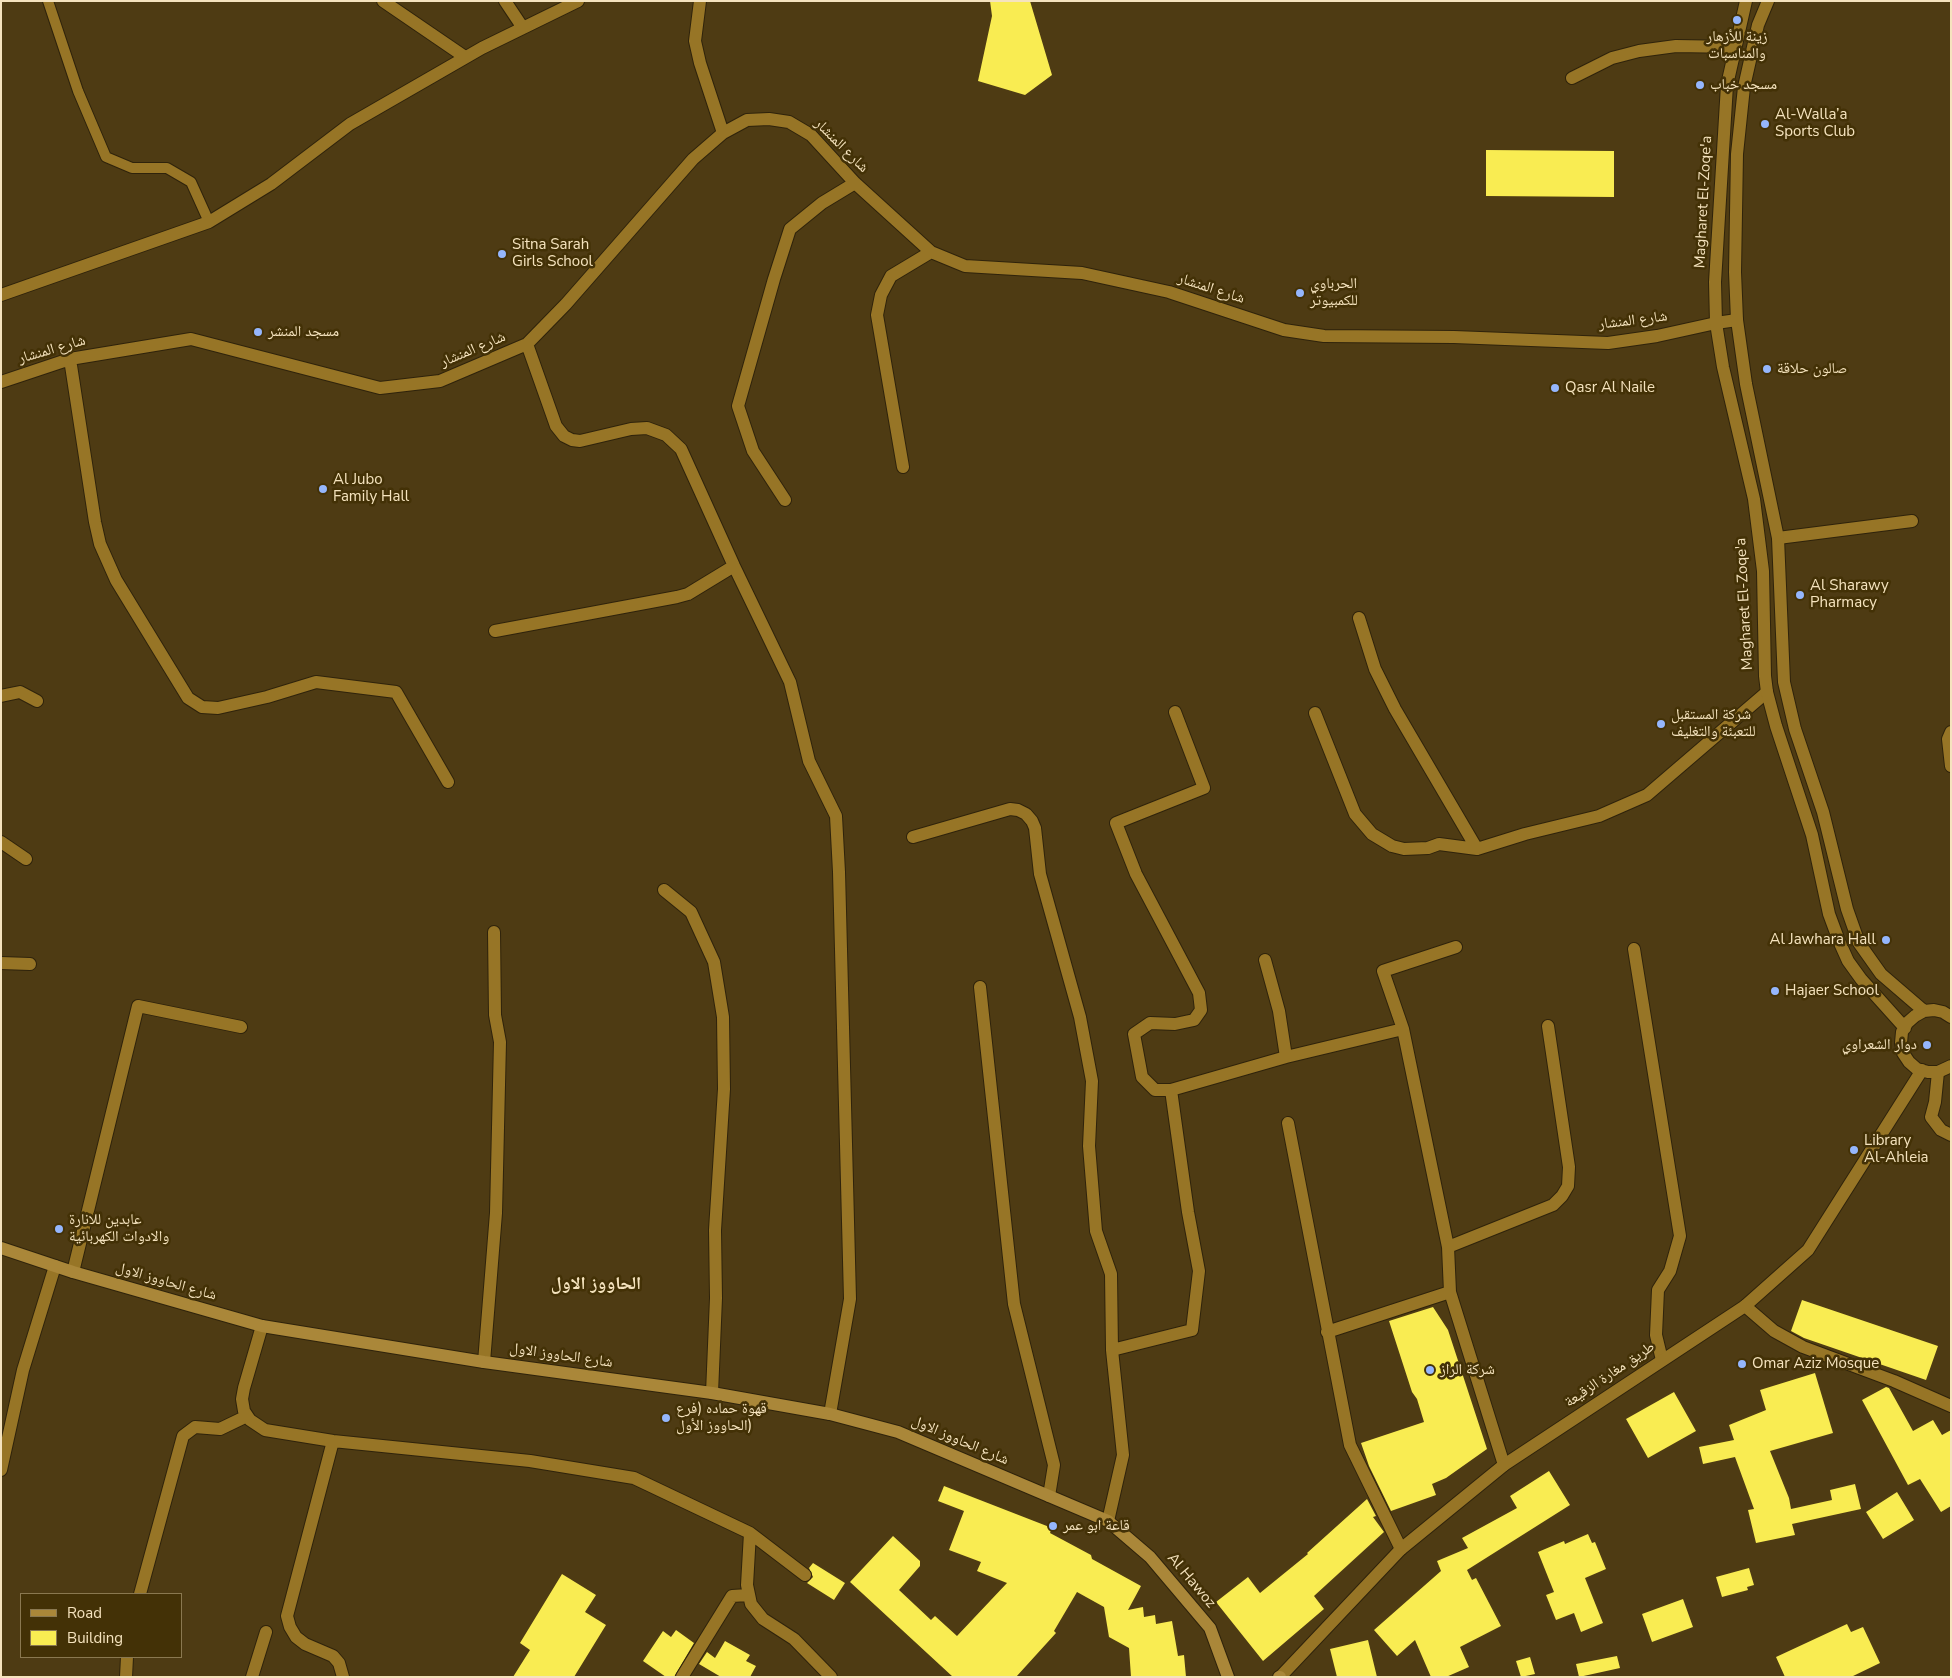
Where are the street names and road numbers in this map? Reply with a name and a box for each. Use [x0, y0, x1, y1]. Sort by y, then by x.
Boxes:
street label: شارع المنشار [810, 115, 872, 177]
street label: Magharet El-Zoqe'a [1692, 135, 1716, 269]
street label: شارع المنشار [1175, 270, 1247, 308]
street label: شارع المنشار [1598, 308, 1668, 334]
street label: شارع المنشار [438, 328, 508, 372]
street label: شارع المنشار [16, 332, 88, 368]
street label: Magharet El-Zoqe'a [1733, 537, 1757, 671]
street label: شارع الحاووز الاول [114, 1259, 218, 1305]
street label: طريق مغارة الزقيعة [1562, 1338, 1658, 1412]
street label: شارع الحاووز الاول [508, 1340, 614, 1372]
street label: شارع الحاووز الاول [909, 1412, 1011, 1470]
street label: Al Hawoz [1163, 1550, 1219, 1612]

